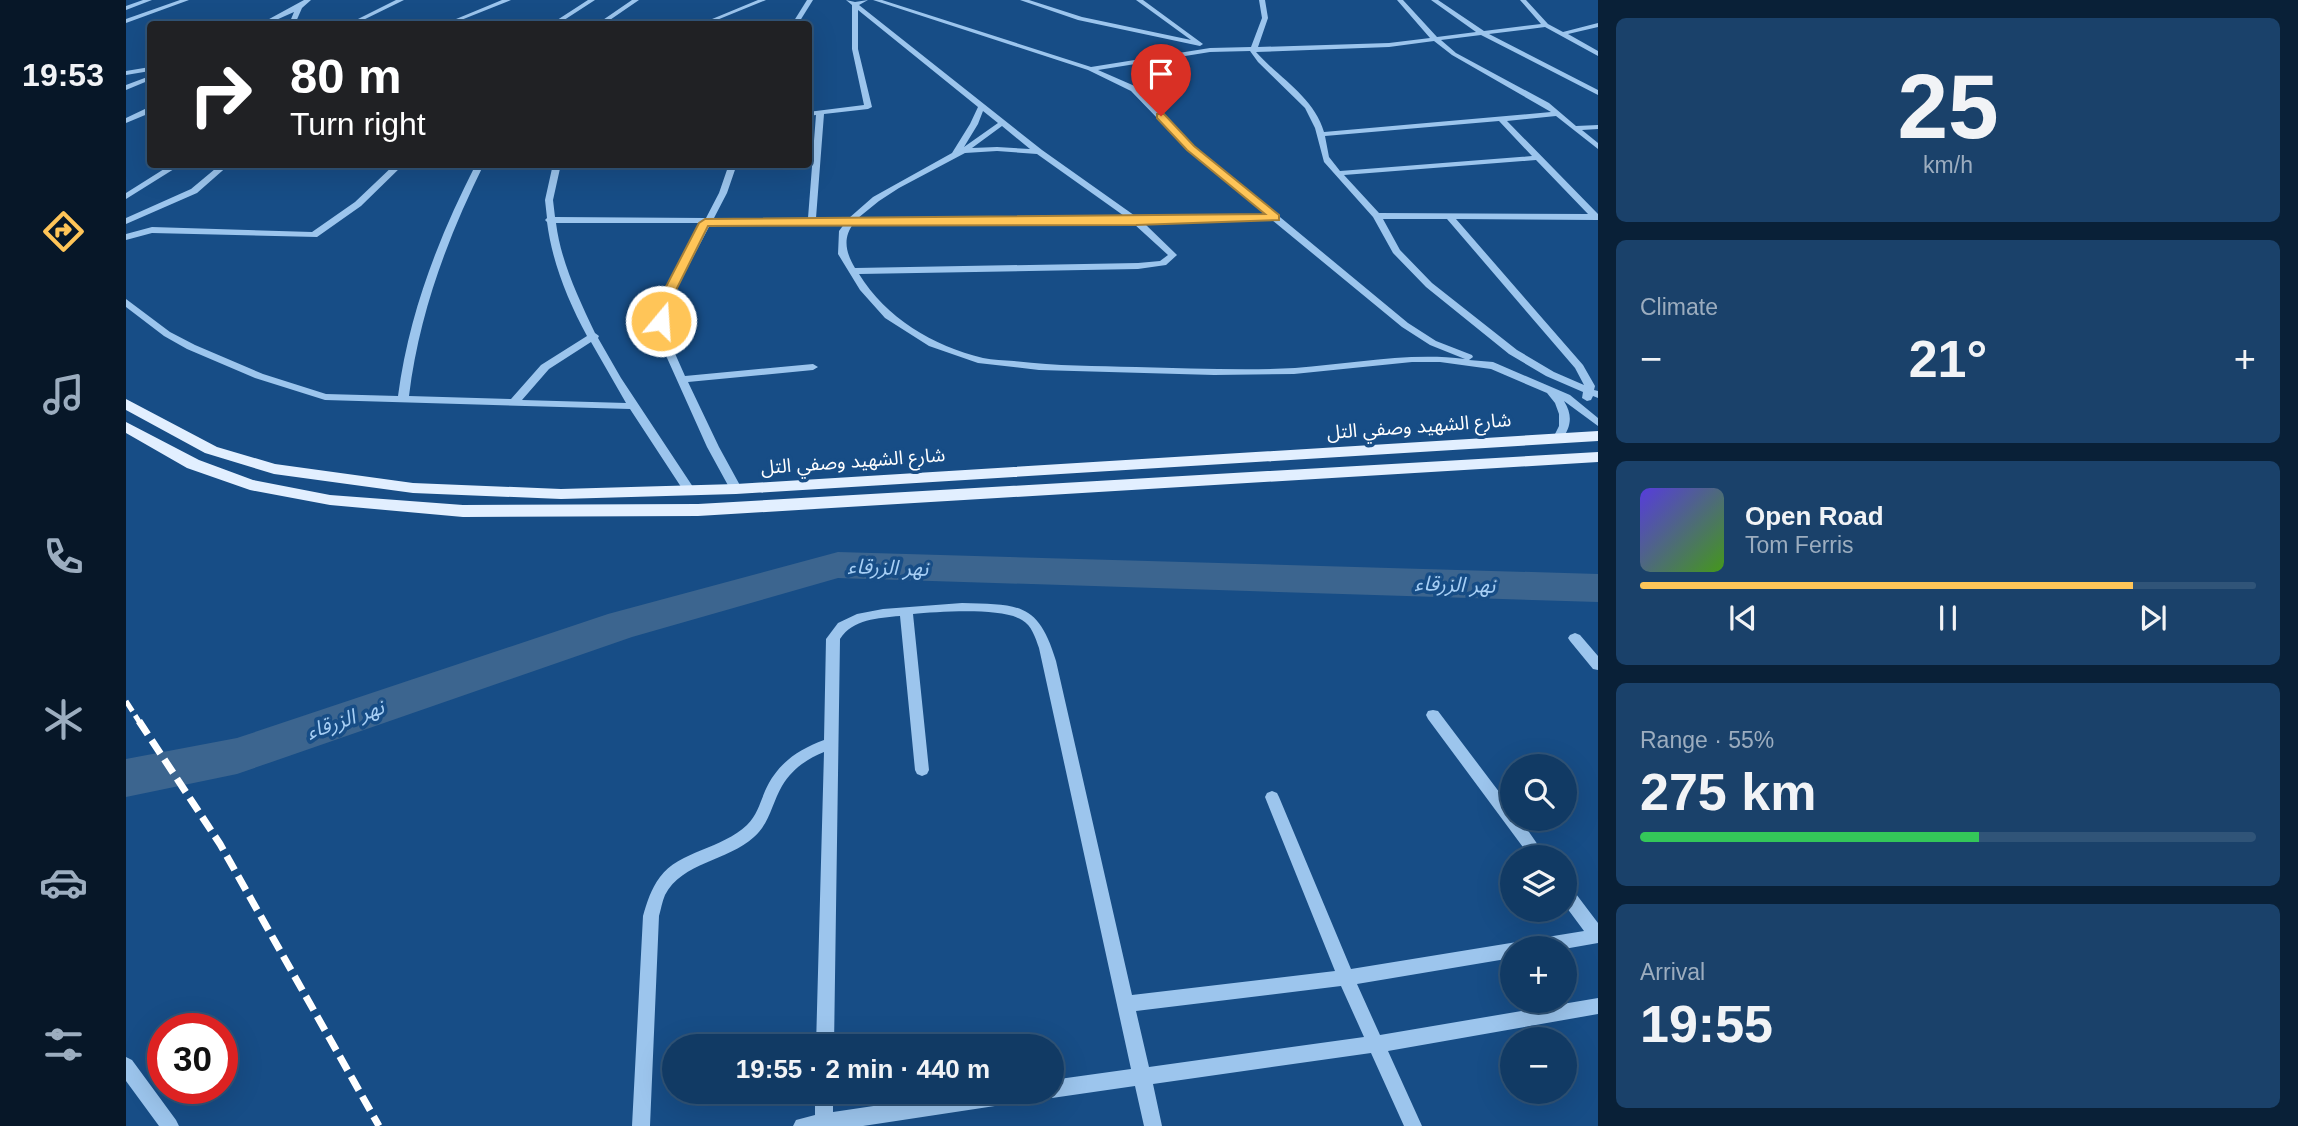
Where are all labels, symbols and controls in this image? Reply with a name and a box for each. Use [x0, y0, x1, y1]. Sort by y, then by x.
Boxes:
pin [1131, 44, 1191, 116]
icon: right [175, 49, 266, 140]
text: 80 m [290, 49, 402, 103]
icon: arrive [1142, 55, 1180, 93]
text: 25 [1897, 56, 1999, 157]
text: 19:53 [22, 57, 104, 93]
text: Turn right [290, 106, 426, 142]
text: km/h [1923, 152, 1973, 178]
icon: directions [39, 207, 88, 256]
position arrow [624, 284, 698, 358]
text: Climate [1640, 294, 1718, 320]
text: 21° [1909, 330, 1987, 388]
text: − [1640, 338, 1662, 380]
text: + [2234, 338, 2256, 380]
icon: music [39, 370, 88, 419]
street label: شارع الشهيد وصفي التل [1326, 409, 1512, 447]
street label: شارع الشهيد وصفي التل [760, 444, 946, 482]
text: Open Road [1745, 501, 1884, 531]
icon: phone [39, 532, 88, 581]
text: Tom Ferris [1745, 532, 1854, 558]
water label: نهر الزرقاء [847, 554, 930, 581]
water label: نهر الزرقاء [1414, 571, 1497, 598]
icon: previous [1724, 599, 1762, 637]
icon: pause [1929, 599, 1967, 637]
icon: next [2134, 599, 2172, 637]
icon: climate [39, 695, 88, 744]
water label: نهر الزرقاء [303, 695, 388, 744]
text: Range · 55% [1640, 727, 1774, 753]
map controls [1500, 754, 1577, 1104]
button: search [1500, 754, 1577, 831]
text: 275 km [1640, 763, 1816, 821]
button: layers [1500, 845, 1577, 922]
icon: car [39, 858, 88, 907]
button: + [1500, 936, 1577, 1013]
text: Arrival [1640, 959, 1705, 985]
text: 19:55 [1640, 995, 1773, 1053]
speed limit sign: 30 [147, 1013, 238, 1104]
icon: filters [39, 1020, 88, 1069]
button: − [1500, 1027, 1577, 1104]
text: 19:55 · 2 min · 440 m [736, 1054, 990, 1084]

